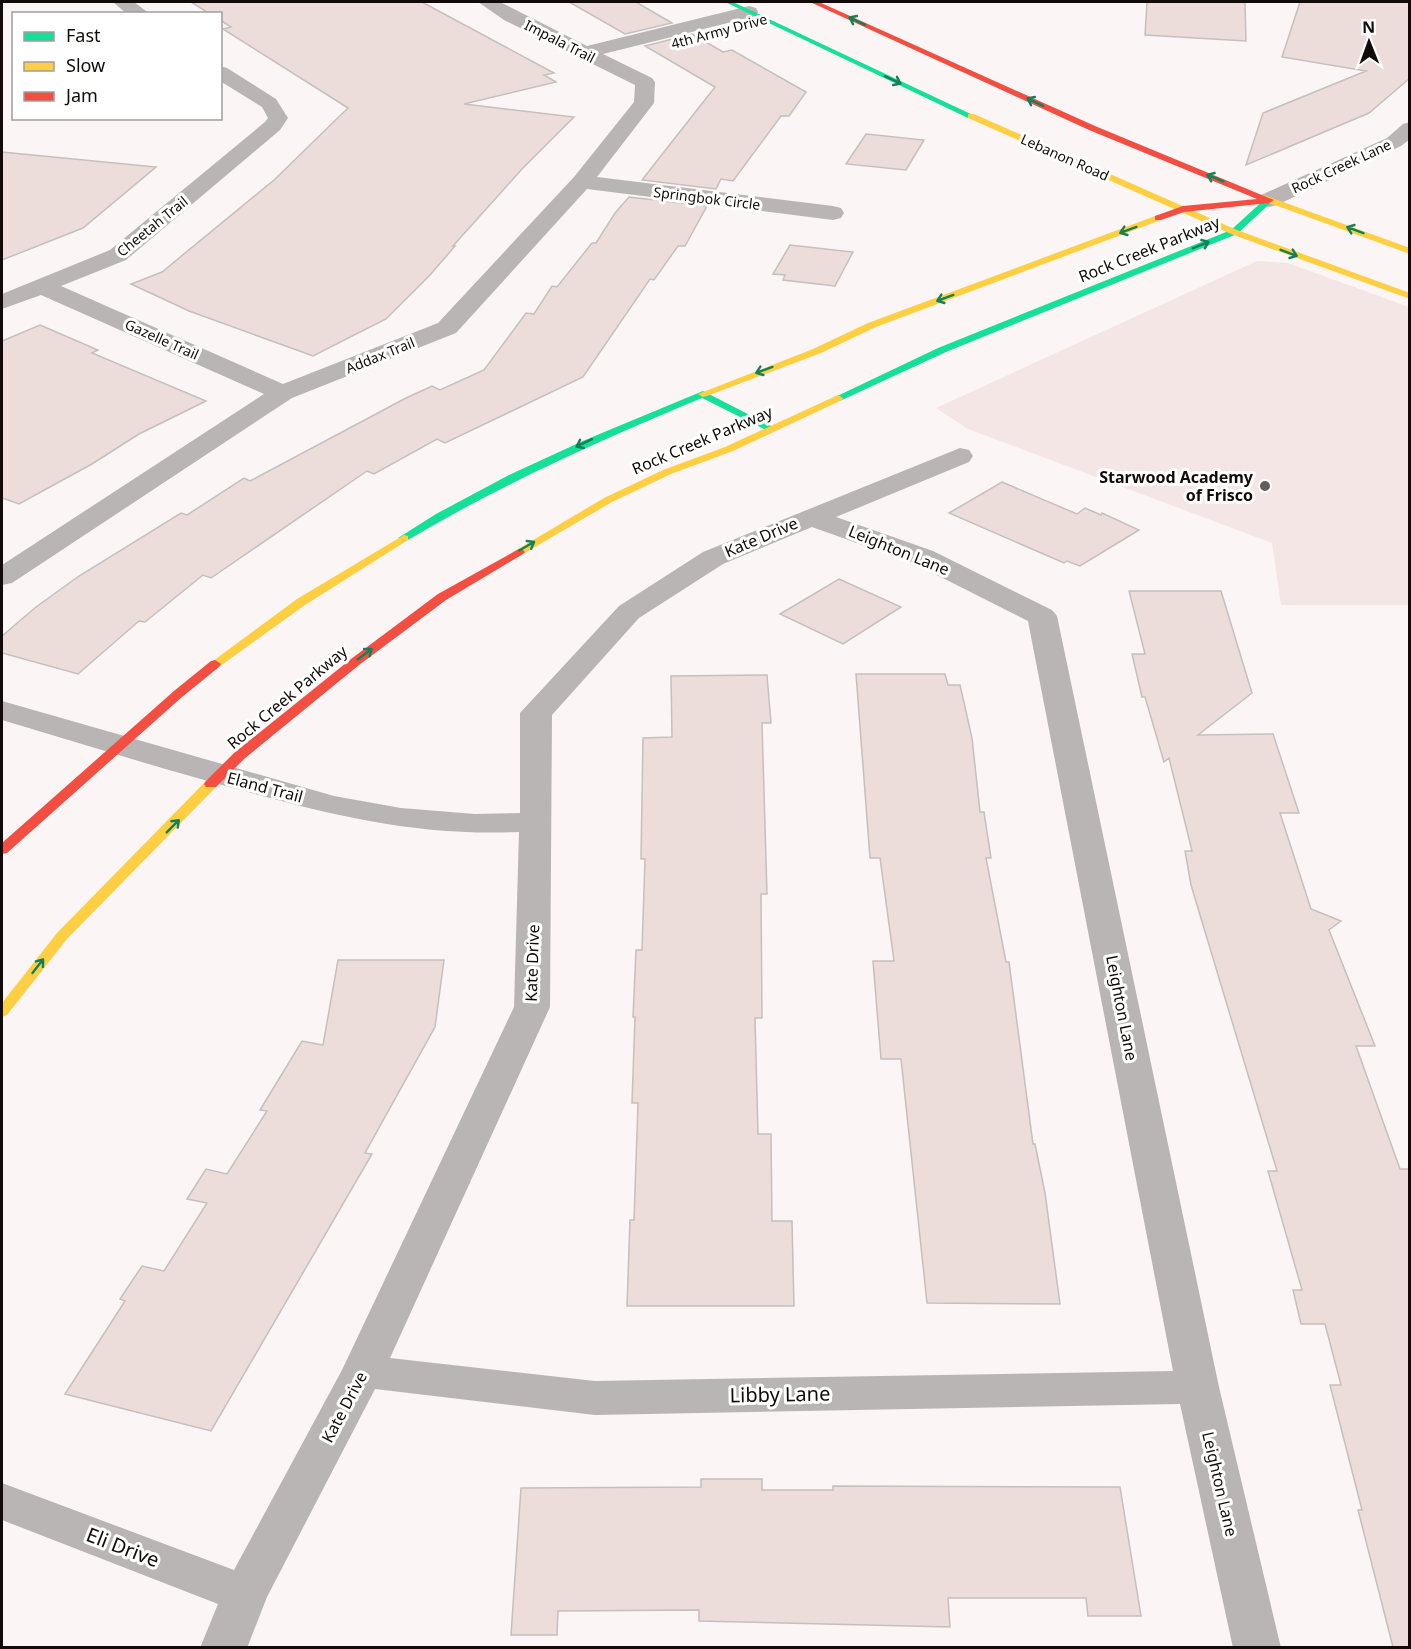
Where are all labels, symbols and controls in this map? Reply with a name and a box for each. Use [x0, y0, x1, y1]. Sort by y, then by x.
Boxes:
street label: 4th Army Drive [669, 9, 769, 53]
legend [12, 12, 222, 120]
north arrow [1339, 12, 1399, 72]
street label: Impala Trail [521, 15, 599, 67]
one-way arrow [849, 15, 867, 26]
text: N [1362, 16, 1375, 38]
text: Fast [66, 23, 101, 47]
text: Slow [66, 53, 105, 77]
one-way arrow [883, 74, 901, 86]
text: Jam [64, 83, 98, 107]
one-way arrow [1026, 96, 1044, 107]
street label: Lebanon Road [1018, 129, 1112, 185]
street label: Rock Creek Lane [1288, 135, 1394, 197]
one-way arrow [1206, 172, 1224, 183]
street label: Springbok Circle [653, 182, 762, 214]
street label: Cheetah Trail [113, 192, 191, 260]
street label: Rock Creek Parkway [1075, 210, 1224, 287]
one-way arrow [1346, 224, 1365, 235]
one-way arrow [1119, 225, 1138, 236]
one-way arrow [1192, 239, 1210, 250]
one-way arrow [1279, 248, 1297, 259]
one-way arrow [937, 293, 955, 304]
street label: Gazelle Trail [122, 314, 202, 364]
street label: Addax Trail [343, 333, 417, 377]
one-way arrow [755, 365, 774, 376]
street label: Rock Creek Parkway [628, 400, 776, 480]
one-way arrow [575, 438, 593, 450]
place label: Starwood Academy of Frisco [1099, 466, 1254, 506]
marker: Starwood Academy of Frisco [1258, 479, 1272, 493]
street label: Kate Drive [721, 512, 801, 562]
street label: Leighton Lane [845, 520, 953, 580]
one-way arrow [518, 540, 535, 552]
street label: Rock Creek Parkway [222, 640, 352, 754]
one-way arrow [356, 648, 372, 661]
street label: Eland Trail [225, 766, 305, 808]
one-way arrow [165, 818, 180, 833]
street label: Kate Drive [520, 924, 544, 1002]
street label: Leighton Lane [1101, 953, 1143, 1063]
one-way arrow [31, 959, 44, 975]
street label: Kate Drive [316, 1368, 372, 1446]
street label: Libby Lane [729, 1380, 831, 1408]
street label: Leighton Lane [1197, 1429, 1243, 1539]
street label: Eli Drive [83, 1521, 163, 1573]

